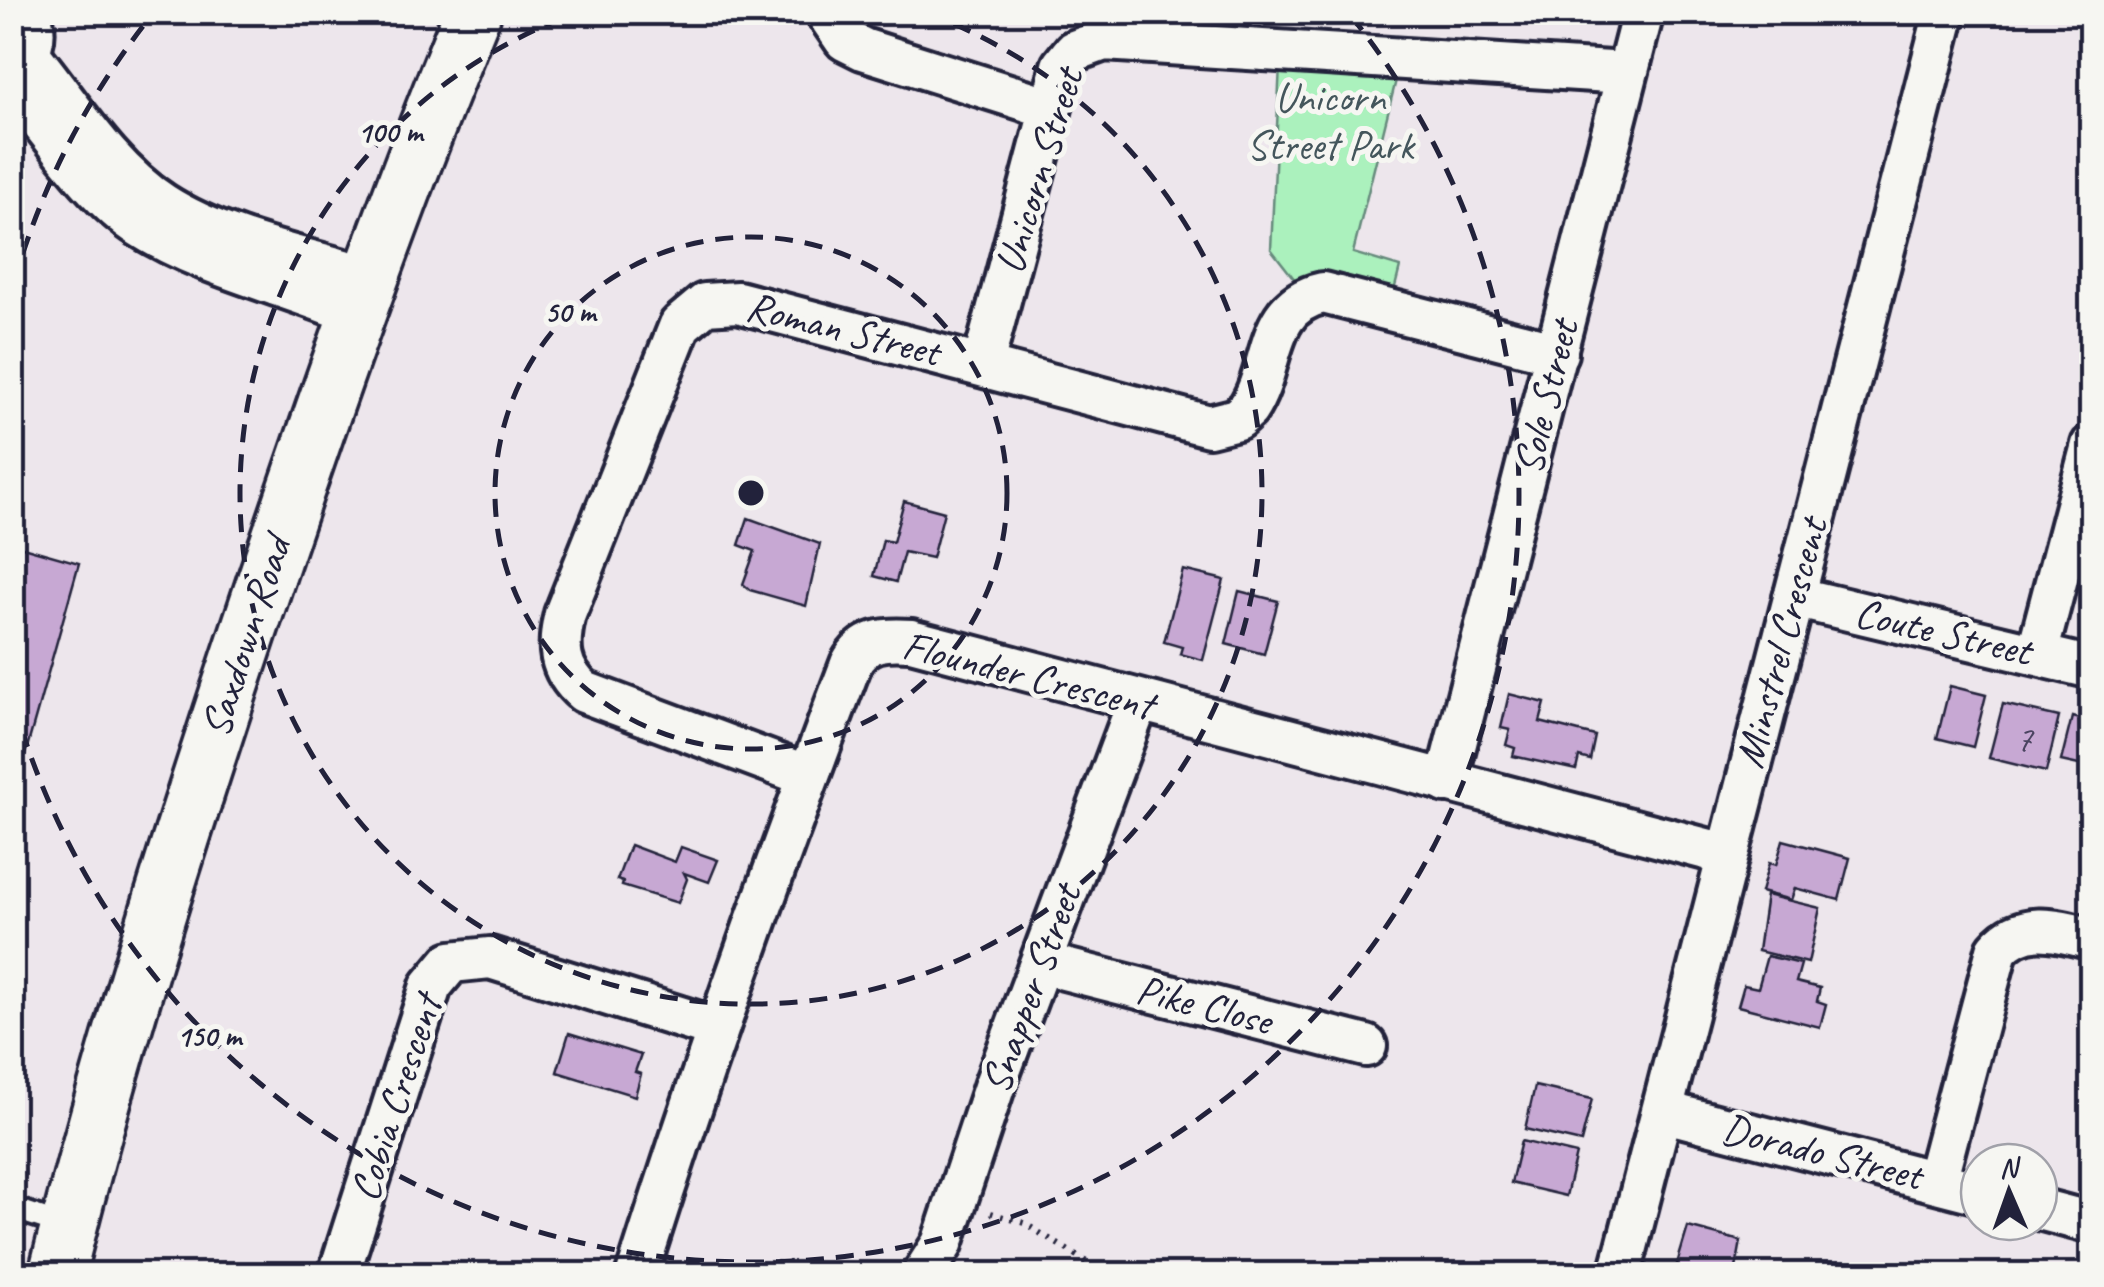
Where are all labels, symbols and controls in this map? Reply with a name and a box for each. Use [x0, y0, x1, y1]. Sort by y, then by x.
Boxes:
street label: Unicorn Street [983, 58, 1096, 280]
park label: Unicorn Street Park [1246, 71, 1416, 172]
text: 100 m [358, 113, 425, 151]
street label: Roman Street [741, 279, 949, 380]
text: 50 m [545, 293, 598, 331]
street label: Sole Street [1501, 311, 1592, 479]
centre of rings [733, 475, 769, 511]
street label: Minstrel Crescent [1722, 509, 1841, 773]
street label: Saxdown Road [189, 524, 305, 743]
street label: Coute Street [1850, 586, 2040, 679]
street label: Flounder Crescent [897, 618, 1164, 733]
house number: 7 [2015, 715, 2034, 762]
street label: Snapper Street [969, 874, 1095, 1101]
street label: Pike Close [1131, 963, 1280, 1048]
street label: Cobia Crescent [338, 984, 456, 1207]
text: 150 m [177, 1017, 244, 1055]
street label: Dorado Street [1717, 1102, 1931, 1203]
north arrow [1959, 1142, 2059, 1242]
text: N [1999, 1150, 2022, 1185]

